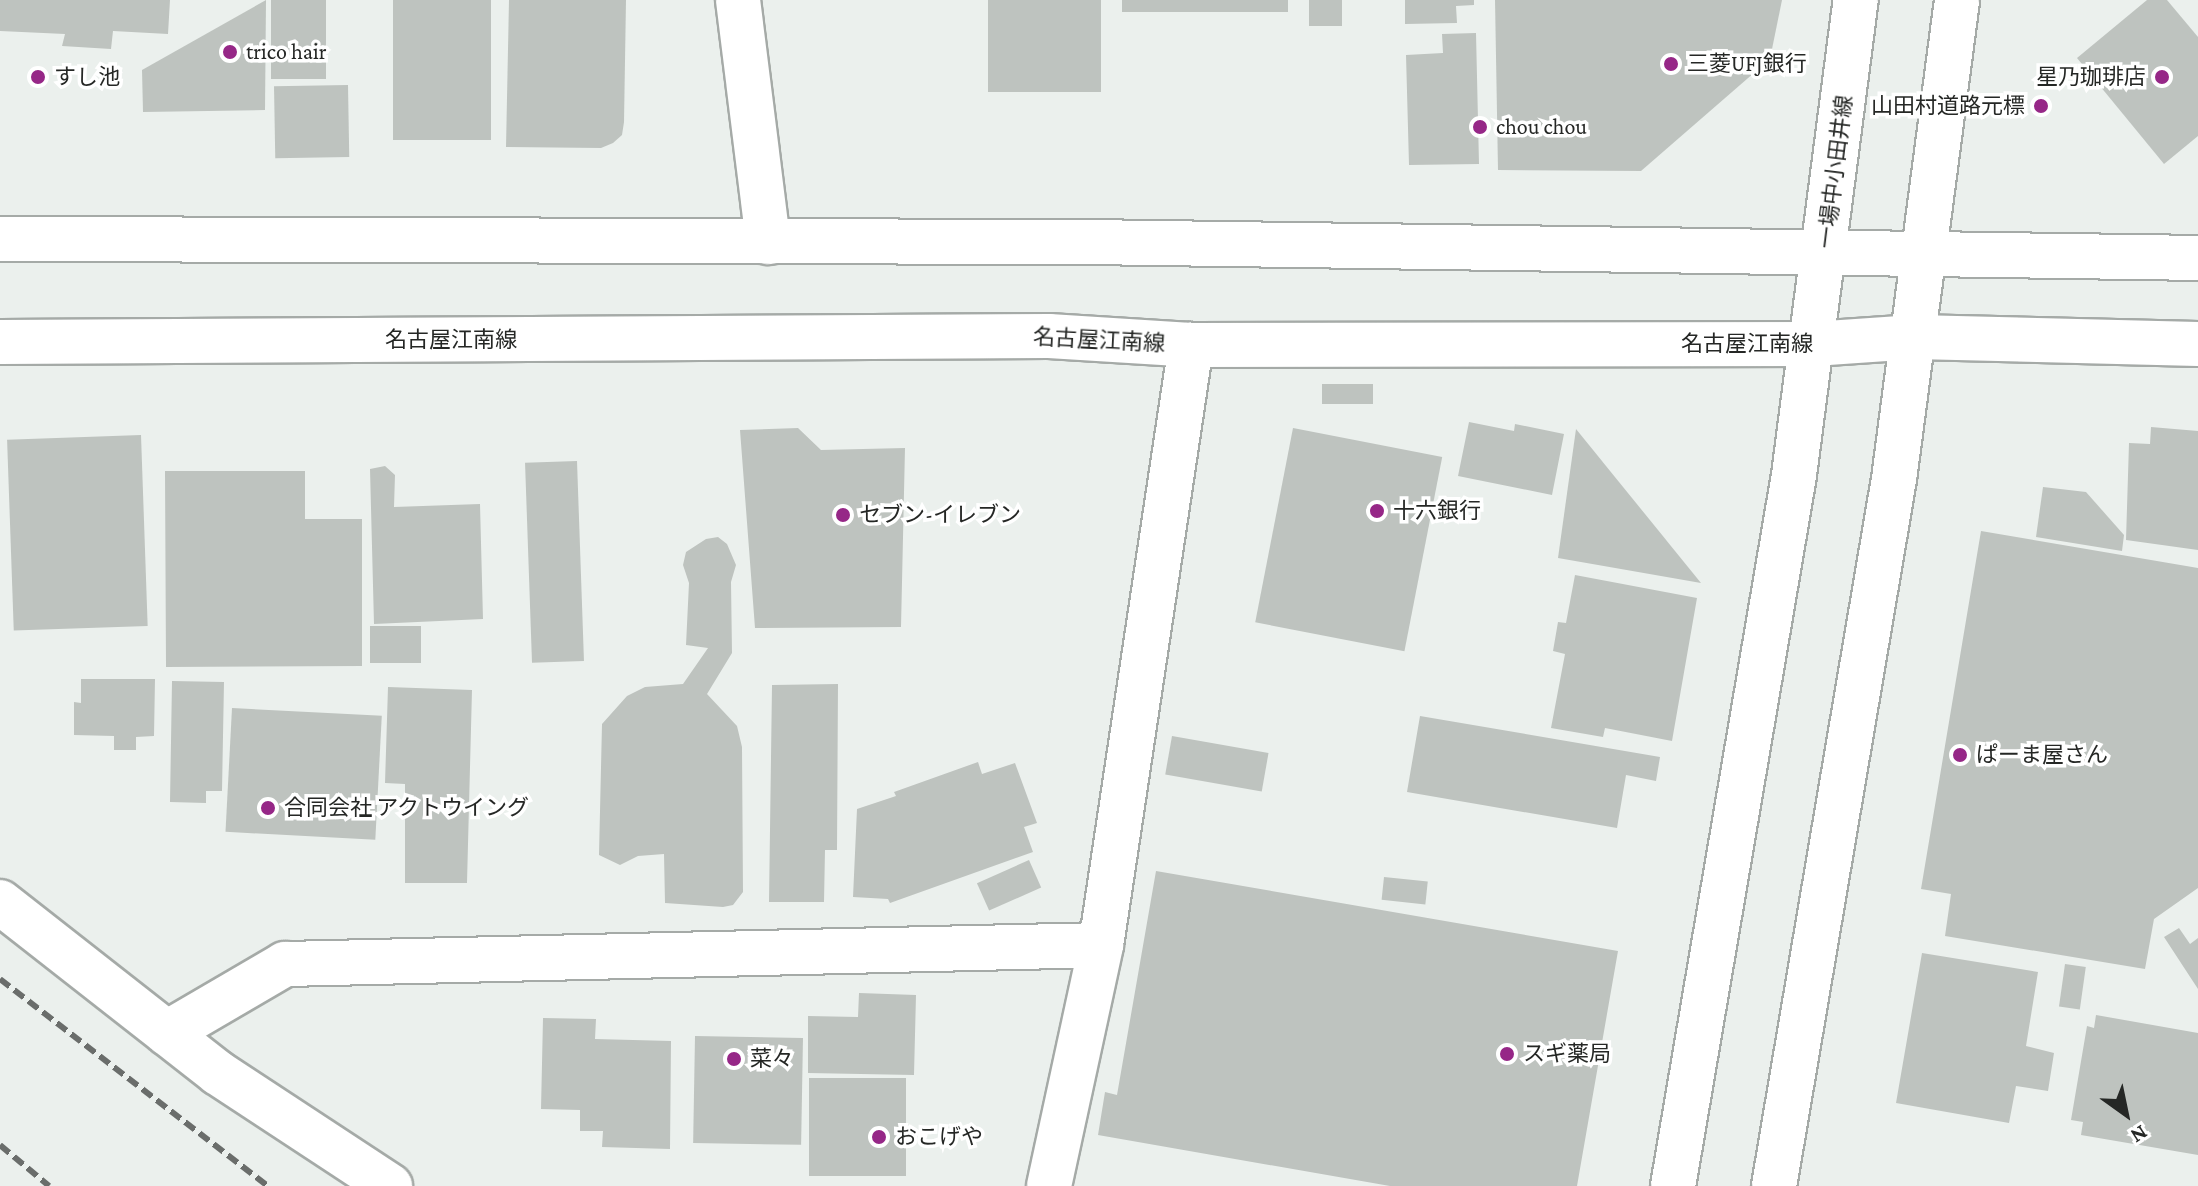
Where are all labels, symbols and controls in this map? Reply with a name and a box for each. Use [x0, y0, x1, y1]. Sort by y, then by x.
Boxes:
place label: trico hair [246, 39, 327, 65]
marker: trico hair [221, 43, 239, 61]
place label: 三菱UFJ銀行 [1687, 51, 1807, 77]
marker: 三菱UFJ銀行 [1662, 55, 1680, 73]
place label: すし池 [54, 64, 120, 90]
place label: 星乃珈琲店 [2036, 64, 2146, 90]
marker: すし池 [29, 68, 47, 86]
marker: 星乃珈琲店 [2153, 68, 2171, 86]
place label: 山田村道路元標 [1871, 93, 2025, 119]
street label: 一場中小田井線 [1813, 94, 1857, 250]
marker: 山田村道路元標 [2032, 97, 2050, 115]
place label: chou chou [1496, 114, 1587, 140]
marker: chou chou [1471, 118, 1489, 136]
street label: 名古屋江南線 [1032, 323, 1166, 357]
street label: 名古屋江南線 [385, 327, 517, 353]
street label: 名古屋江南線 [1681, 331, 1813, 357]
place label: 十六銀行 [1393, 498, 1481, 524]
place label: セブン-イレブン [859, 502, 1021, 528]
marker: 十六銀行 [1368, 502, 1386, 520]
marker: セブン-イレブン [834, 506, 852, 524]
place label: ぱーま屋さん [1976, 742, 2108, 768]
marker: ぱーま屋さん [1951, 746, 1969, 764]
place label: 合同会社 アクトウイング [284, 795, 530, 821]
marker: 合同会社 アクトウイング [259, 799, 277, 817]
place label: スギ薬局 [1523, 1041, 1611, 1067]
marker: スギ薬局 [1498, 1045, 1516, 1063]
place label: 菜々 [750, 1046, 794, 1072]
marker: 菜々 [725, 1050, 743, 1068]
north arrow [2086, 1074, 2166, 1154]
text: N [2126, 1120, 2152, 1149]
place label: おこげや [895, 1124, 983, 1150]
marker: おこげや [870, 1128, 888, 1146]

